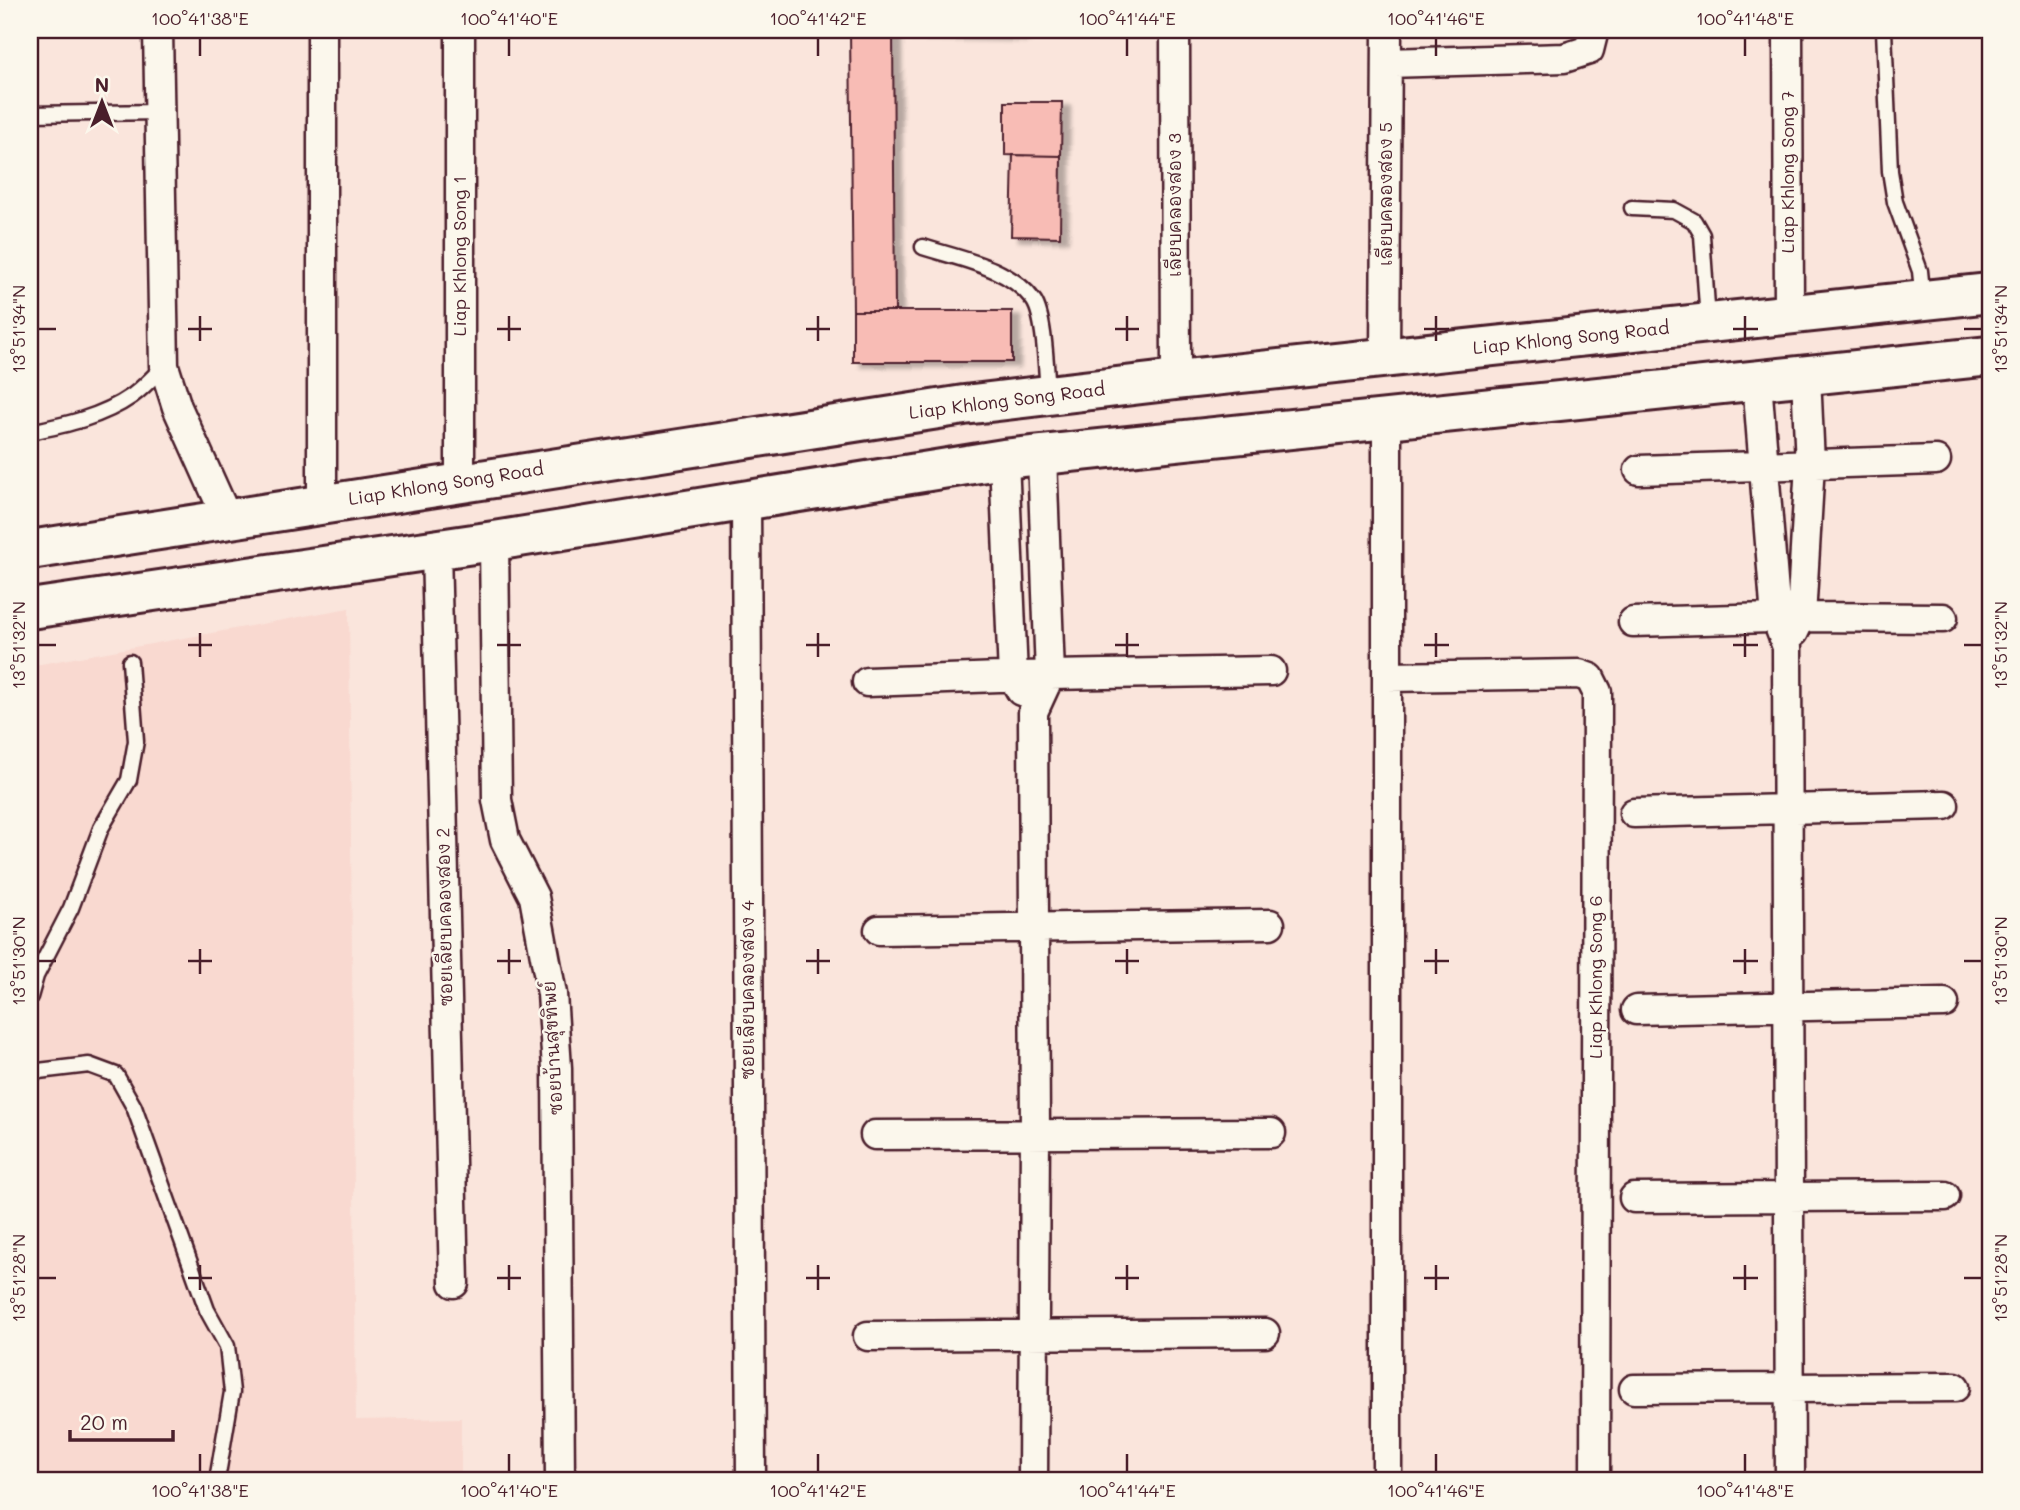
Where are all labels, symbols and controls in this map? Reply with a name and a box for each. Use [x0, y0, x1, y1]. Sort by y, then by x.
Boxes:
text: 100°41'38"E [151, 6, 249, 30]
text: 100°41'40"E [460, 6, 558, 30]
text: 100°41'42"E [769, 6, 867, 30]
text: 100°41'44"E [1078, 6, 1176, 30]
text: 100°41'46"E [1387, 6, 1485, 30]
text: 100°41'48"E [1696, 6, 1794, 30]
north arrow [66, 66, 136, 136]
text: N [95, 72, 109, 97]
street label: Liap Khlong Song 7 [1775, 91, 1799, 253]
street label: เลียบคลองสอง 5 [1373, 122, 1397, 266]
street label: เลียบคลองสอง 3 [1162, 133, 1186, 277]
street label: Liap Khlong Song 1 [447, 176, 471, 336]
text: 13°51'34"N [6, 285, 30, 373]
text: 13°51'34"N [1988, 285, 2012, 373]
street label: Liap Khlong Song Road [1472, 315, 1670, 359]
street label: Liap Khlong Song Road [907, 376, 1106, 424]
street label: Liap Khlong Song Road [347, 456, 545, 510]
text: 13°51'32"N [6, 601, 30, 689]
text: 13°51'32"N [1988, 601, 2012, 689]
street label: ซอยเลียบคลองสอง 2 [430, 827, 458, 1007]
street label: Liap Khlong Song 6 [1583, 895, 1607, 1059]
street label: ซอยเลียบคลองสอง 4 [735, 900, 759, 1080]
text: 13°51'30"N [6, 916, 30, 1006]
text: 13°51'30"N [1988, 916, 2012, 1006]
street label: ซอยบ้านสุขทิพย์ [536, 980, 570, 1116]
text: 13°51'28"N [6, 1234, 30, 1322]
text: 13°51'28"N [1988, 1234, 2012, 1322]
scale bar [70, 1398, 173, 1442]
text: 20 m [80, 1408, 128, 1435]
text: 100°41'38"E [151, 1478, 249, 1502]
text: 100°41'40"E [460, 1478, 558, 1502]
text: 100°41'42"E [769, 1478, 867, 1502]
text: 100°41'44"E [1078, 1478, 1176, 1502]
text: 100°41'46"E [1387, 1478, 1485, 1502]
text: 100°41'48"E [1696, 1478, 1794, 1502]

